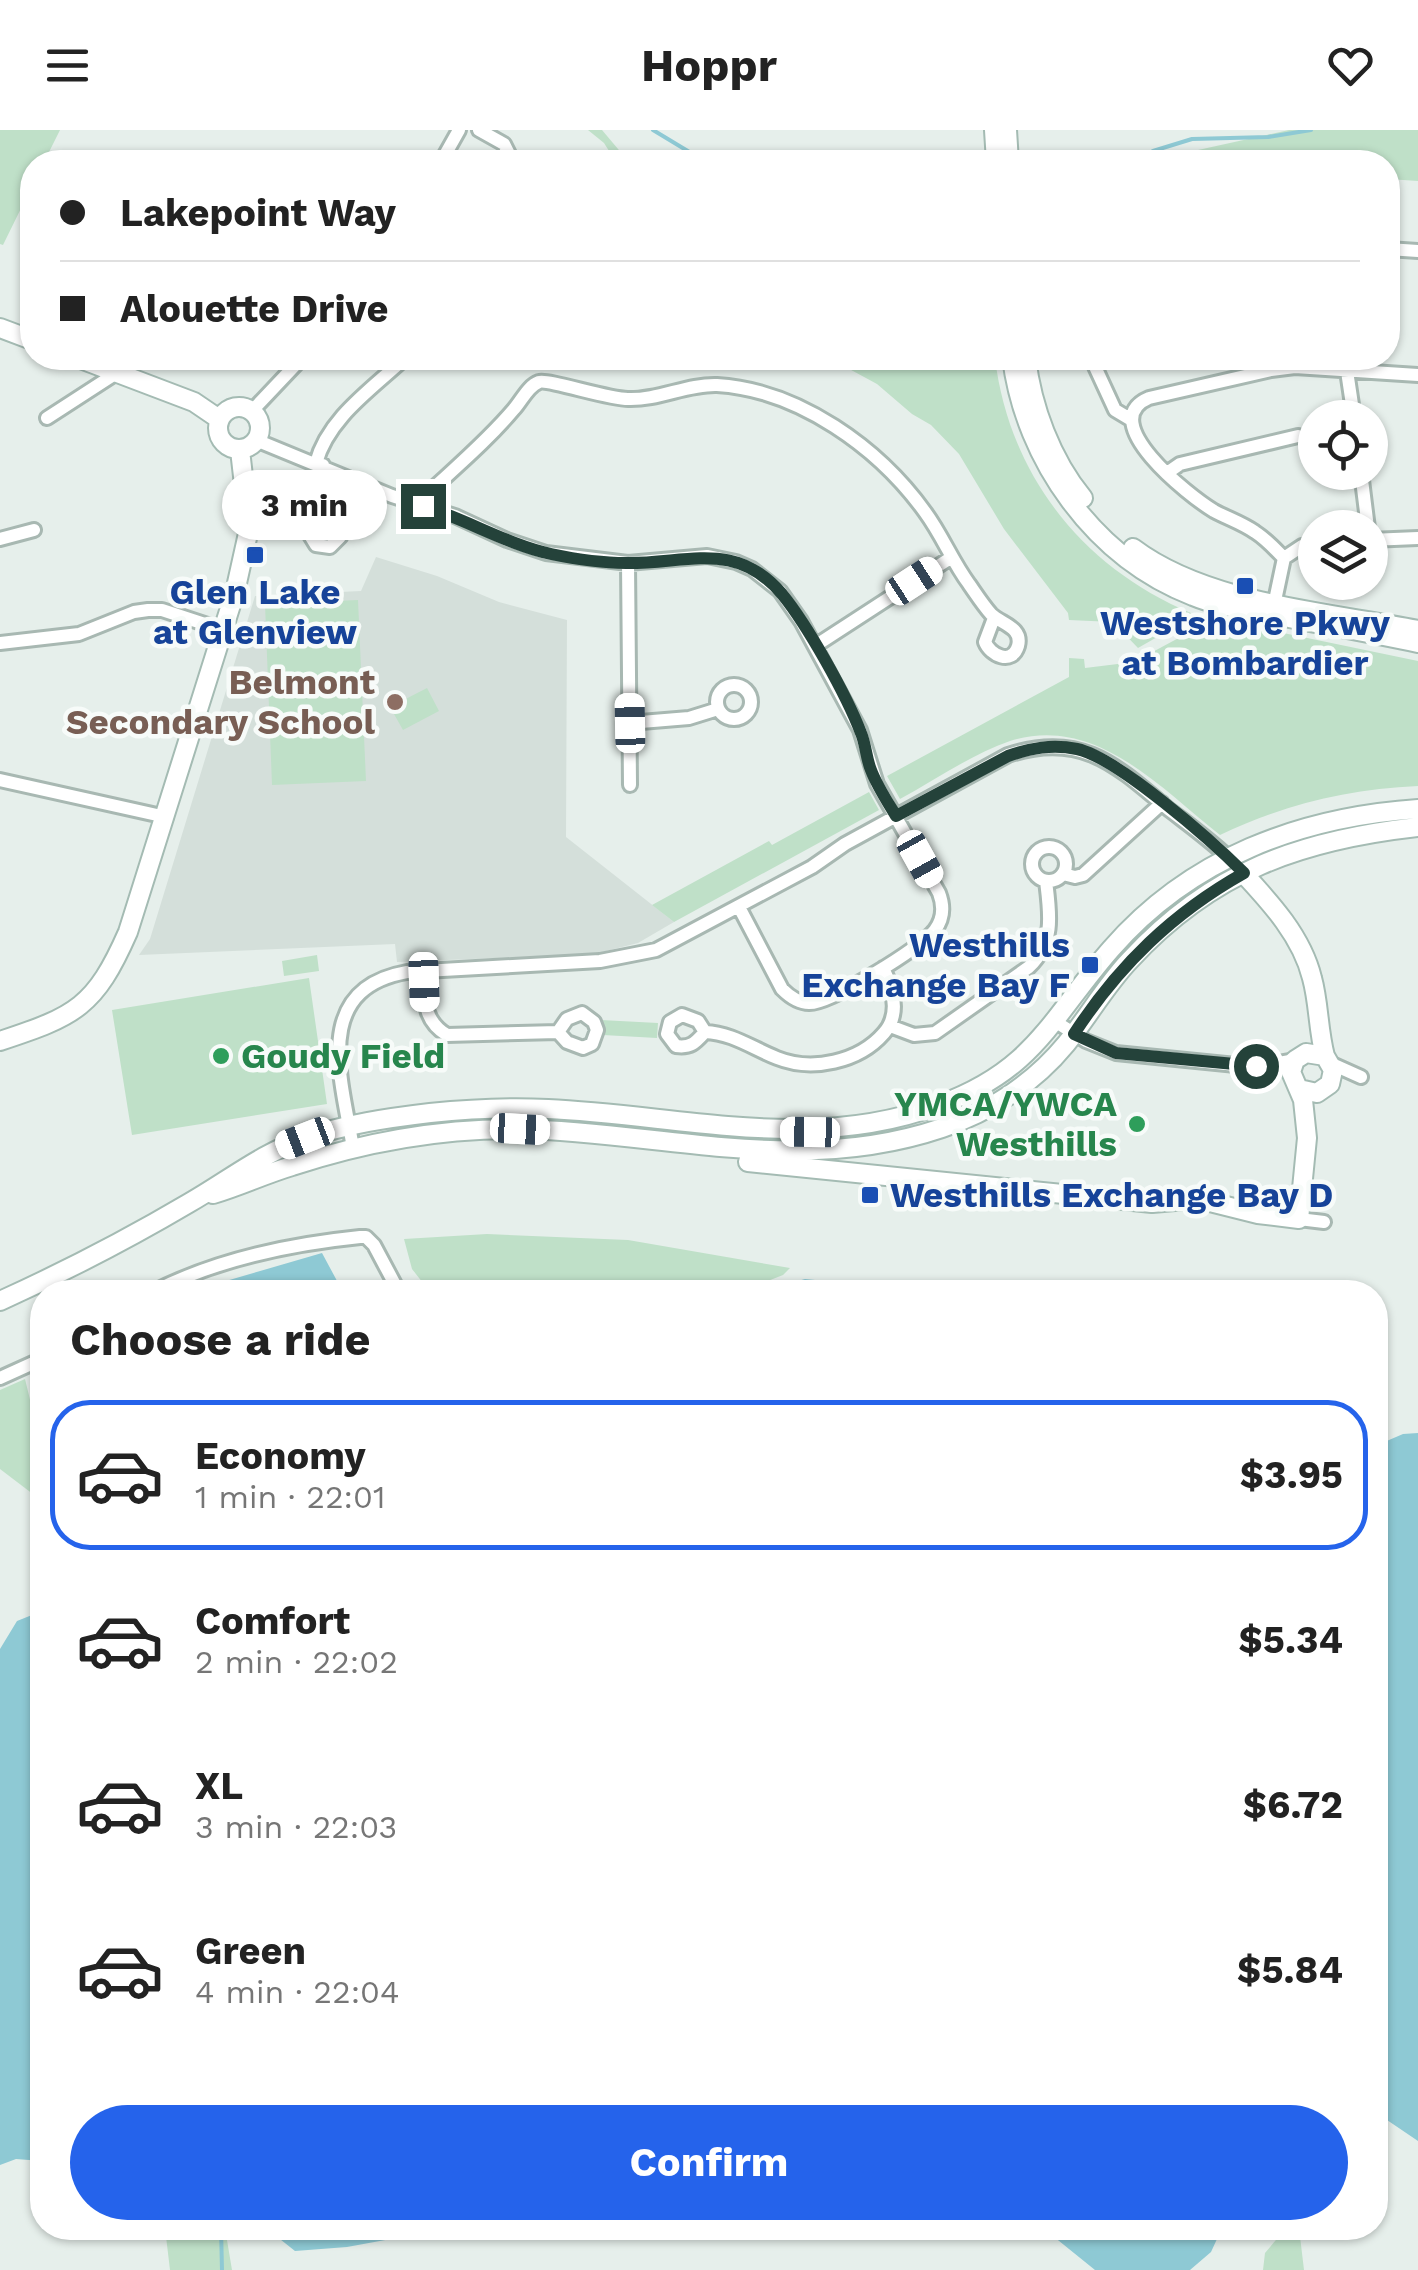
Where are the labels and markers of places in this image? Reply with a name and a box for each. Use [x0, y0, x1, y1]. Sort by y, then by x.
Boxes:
marker: Glen Lake at Glenview [244, 544, 266, 566]
place label: Glen Lake at Glenview [153, 571, 358, 653]
marker: Westshore Pkwy at Bombardier [1234, 575, 1256, 597]
place label: Westshore Pkwy at Bombardier [1100, 602, 1390, 684]
place label: Belmont Secondary School [66, 661, 376, 743]
marker: Belmont Secondary School [384, 691, 406, 713]
place label: Westhills Exchange Bay F [801, 924, 1070, 1006]
marker: Westhills Exchange Bay F [1079, 954, 1101, 976]
place label: Goudy Field [241, 1035, 445, 1077]
marker: Goudy Field [210, 1045, 232, 1067]
place label: YMCA/YWCA Westhills [894, 1083, 1117, 1165]
marker: YMCA/YWCA Westhills [1126, 1113, 1148, 1135]
place label: Westhills Exchange Bay D [890, 1174, 1333, 1216]
marker: Westhills Exchange Bay D [859, 1184, 881, 1206]

